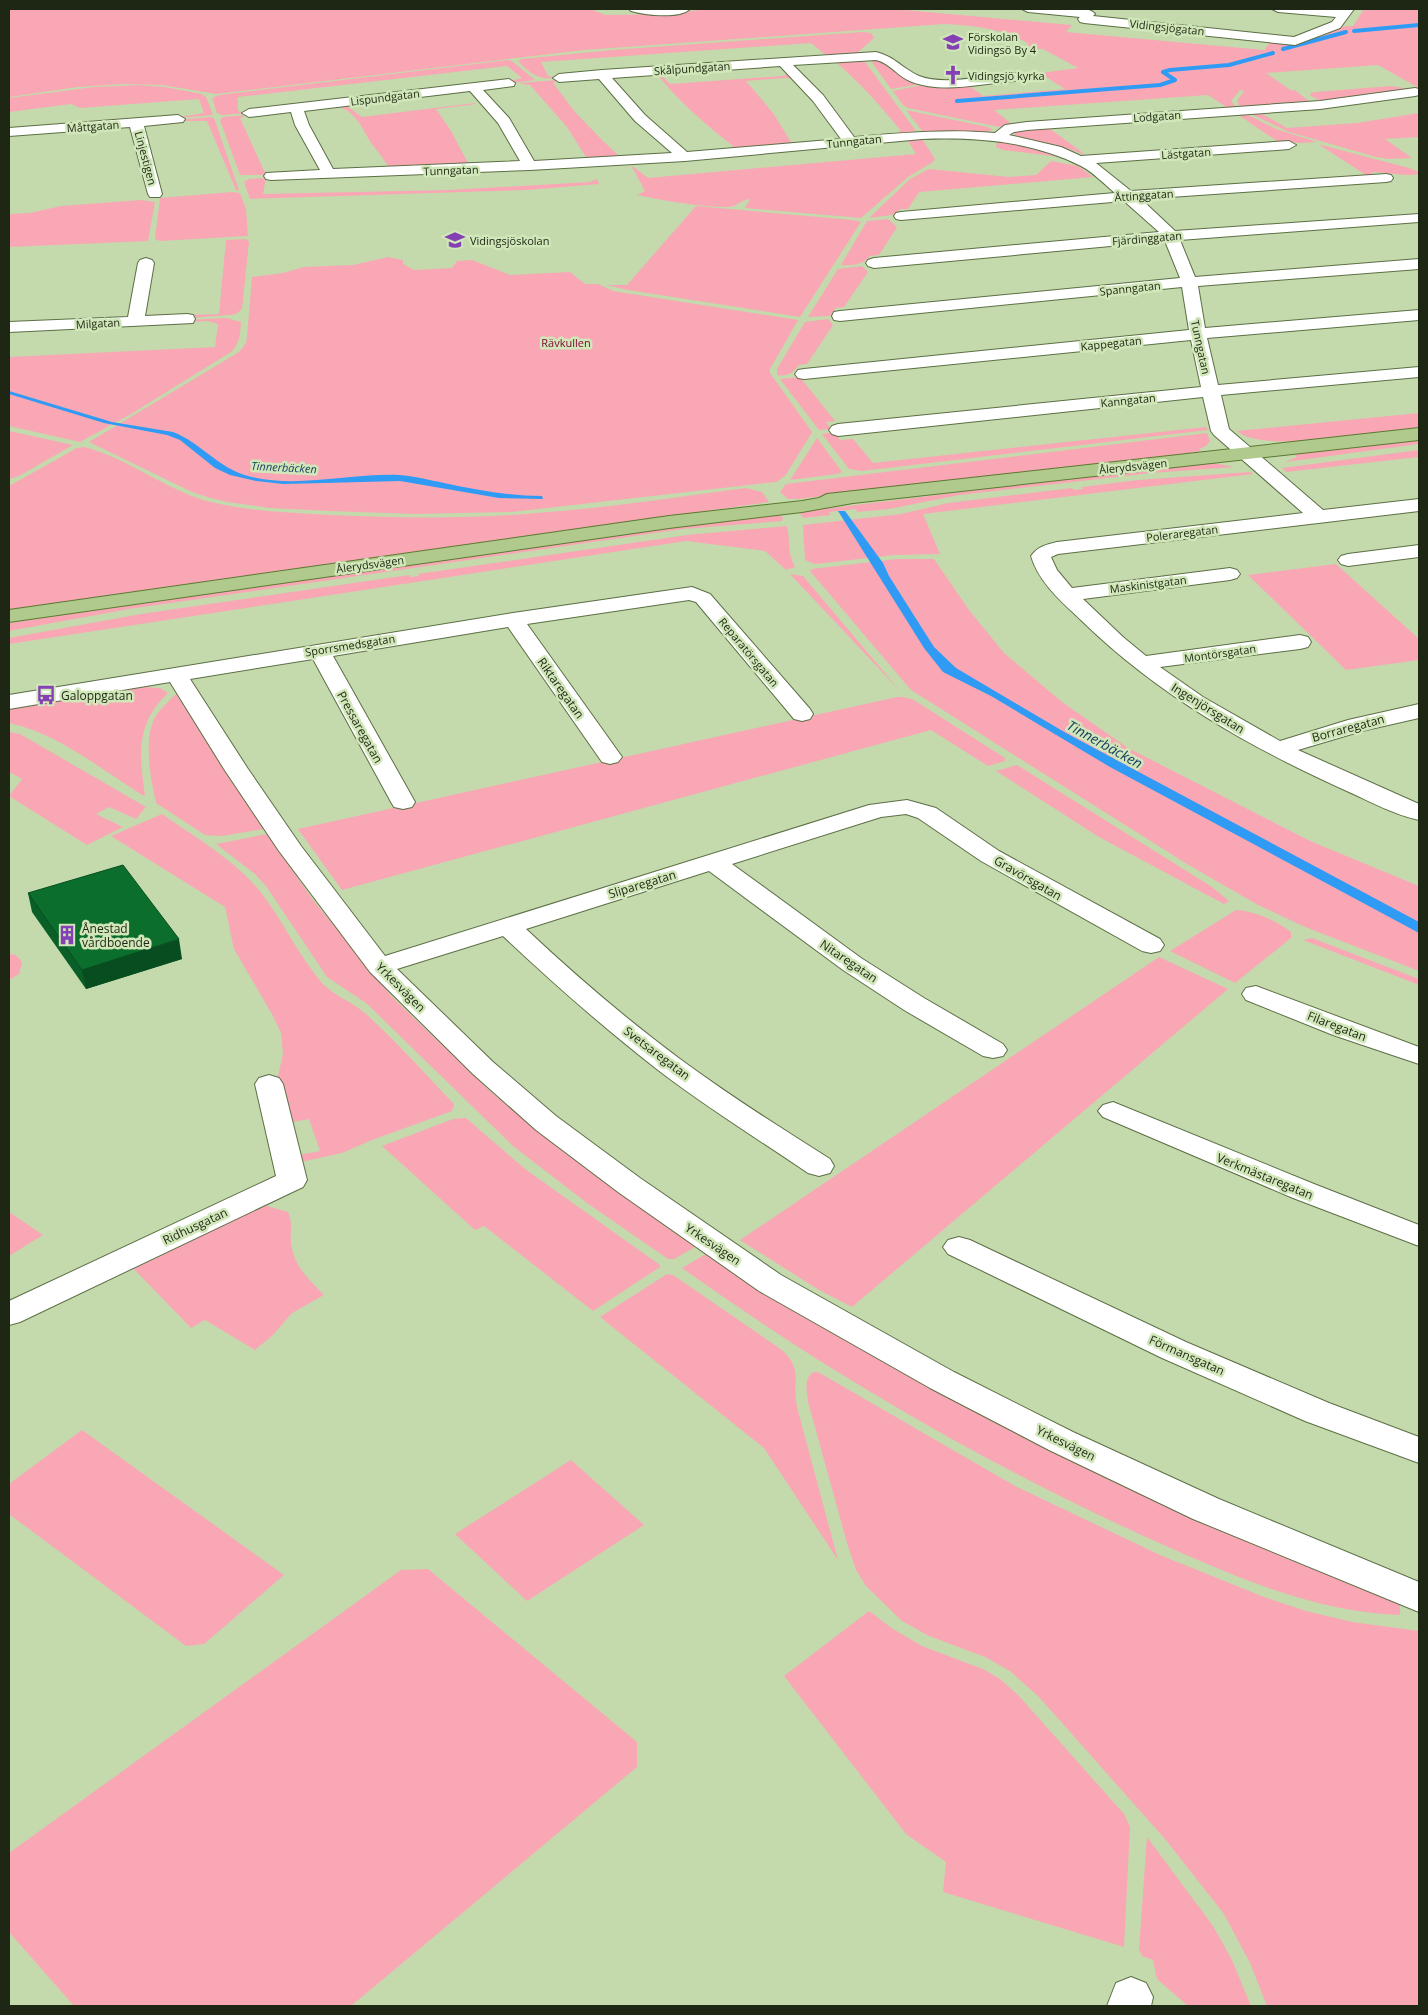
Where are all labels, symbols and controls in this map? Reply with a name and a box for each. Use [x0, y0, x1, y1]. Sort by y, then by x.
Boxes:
street label: Vidingsjögatan [1129, 16, 1205, 38]
place label: Förskolan Vidingsö By 4 [968, 29, 1037, 57]
school or university icon: Förskolan Vidingsö By 4 [942, 31, 964, 53]
street label: Skålpundgatan [653, 58, 731, 78]
church icon: Vidingsjö kyrka [942, 64, 964, 86]
place label: Vidingsjö kyrka [968, 68, 1045, 83]
street label: Lispundgatan [350, 85, 420, 109]
street label: Lodgatan [1133, 107, 1181, 125]
street label: Måttgatan [66, 117, 120, 135]
street label: Linjestigen [132, 129, 160, 187]
street label: Tunngatan [826, 131, 882, 151]
street label: Lästgatan [1161, 144, 1211, 162]
street label: Tunngatan [423, 162, 479, 178]
street label: Åttinggatan [1114, 185, 1174, 205]
street label: Fjärdinggatan [1111, 227, 1183, 249]
school or university icon: Vidingsjöskolan [444, 229, 466, 251]
place label: Vidingsjöskolan [470, 233, 549, 248]
street label: Spanngatan [1099, 277, 1161, 299]
street label: Milgatan [75, 314, 121, 332]
street label: Tunngatan [1188, 318, 1214, 376]
street label: Kappegatan [1080, 332, 1142, 354]
park label: Rävkullen [541, 335, 591, 350]
street label: Kanngatan [1100, 390, 1156, 410]
street label: Ålerydsvägen [1098, 455, 1168, 477]
water label: Tinnerbäcken [251, 458, 317, 476]
street label: Poleraregatan [1145, 521, 1219, 545]
street label: Ålerydsvägen [335, 552, 405, 576]
street label: Maskinistgatan [1109, 572, 1187, 596]
street label: Reparatörsgatan [716, 614, 782, 690]
street label: Sporrsmedsgatan [304, 630, 396, 660]
street label: Montörsgatan [1183, 641, 1257, 665]
street label: Riktaregatan [534, 654, 588, 722]
street label: Ingenjörsgatan [1168, 679, 1248, 737]
bus stop icon: Galoppgatan [35, 684, 57, 706]
place label: Galoppgatan [61, 687, 133, 704]
street label: Pressaregatan [333, 688, 387, 766]
street label: Borraregatan [1310, 710, 1386, 746]
water label: Tinnerbäcken [1064, 715, 1146, 773]
street label: Gravörsgatan [991, 852, 1065, 904]
street label: Sliparegatan [606, 866, 678, 902]
place label: Ånestad vårdboende [82, 920, 150, 951]
building icon: Ånestad vårdboende [56, 924, 78, 946]
street label: Nitaregatan [817, 935, 881, 987]
street label: Yrkesvägen [372, 958, 430, 1016]
street label: Filaregatan [1305, 1007, 1369, 1045]
street label: Svetsaregatan [620, 1022, 694, 1084]
street label: Verkmästaregatan [1214, 1149, 1316, 1203]
street label: Ridhusgatan [160, 1204, 230, 1248]
street label: Yrkesvägen [682, 1219, 744, 1269]
street label: Förmansgatan [1147, 1331, 1227, 1379]
street label: Yrkesvägen [1034, 1421, 1098, 1465]

